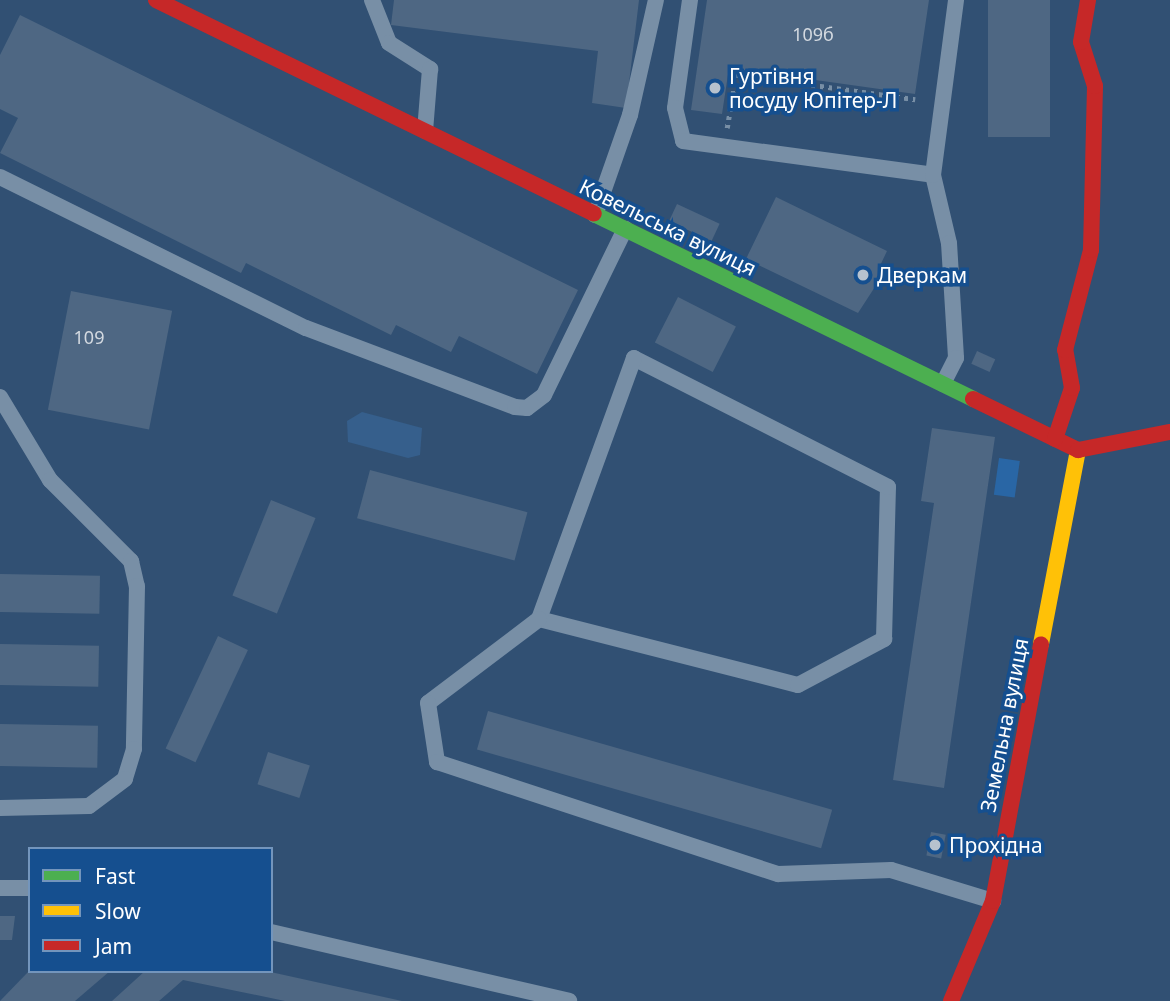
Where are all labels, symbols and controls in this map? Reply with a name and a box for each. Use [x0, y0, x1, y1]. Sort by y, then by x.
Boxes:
house number: 109б [792, 23, 834, 45]
place label: Гуртівня посуду Юпітер-Л [729, 63, 898, 113]
marker: Гуртівня посуду Юпітер-Л [707, 80, 723, 96]
street label: Ковельська вулиця [575, 173, 761, 281]
place label: Дверкам [877, 262, 967, 288]
marker: Дверкам [855, 267, 871, 283]
house number: 109 [74, 326, 104, 348]
street label: Земельна вулиця [975, 636, 1033, 814]
place label: Прохідна [949, 832, 1043, 858]
marker: Прохідна [927, 837, 943, 853]
legend [28, 847, 273, 973]
text: Fast [95, 862, 135, 890]
text: Slow [95, 897, 141, 925]
text: Jam [95, 932, 132, 960]

